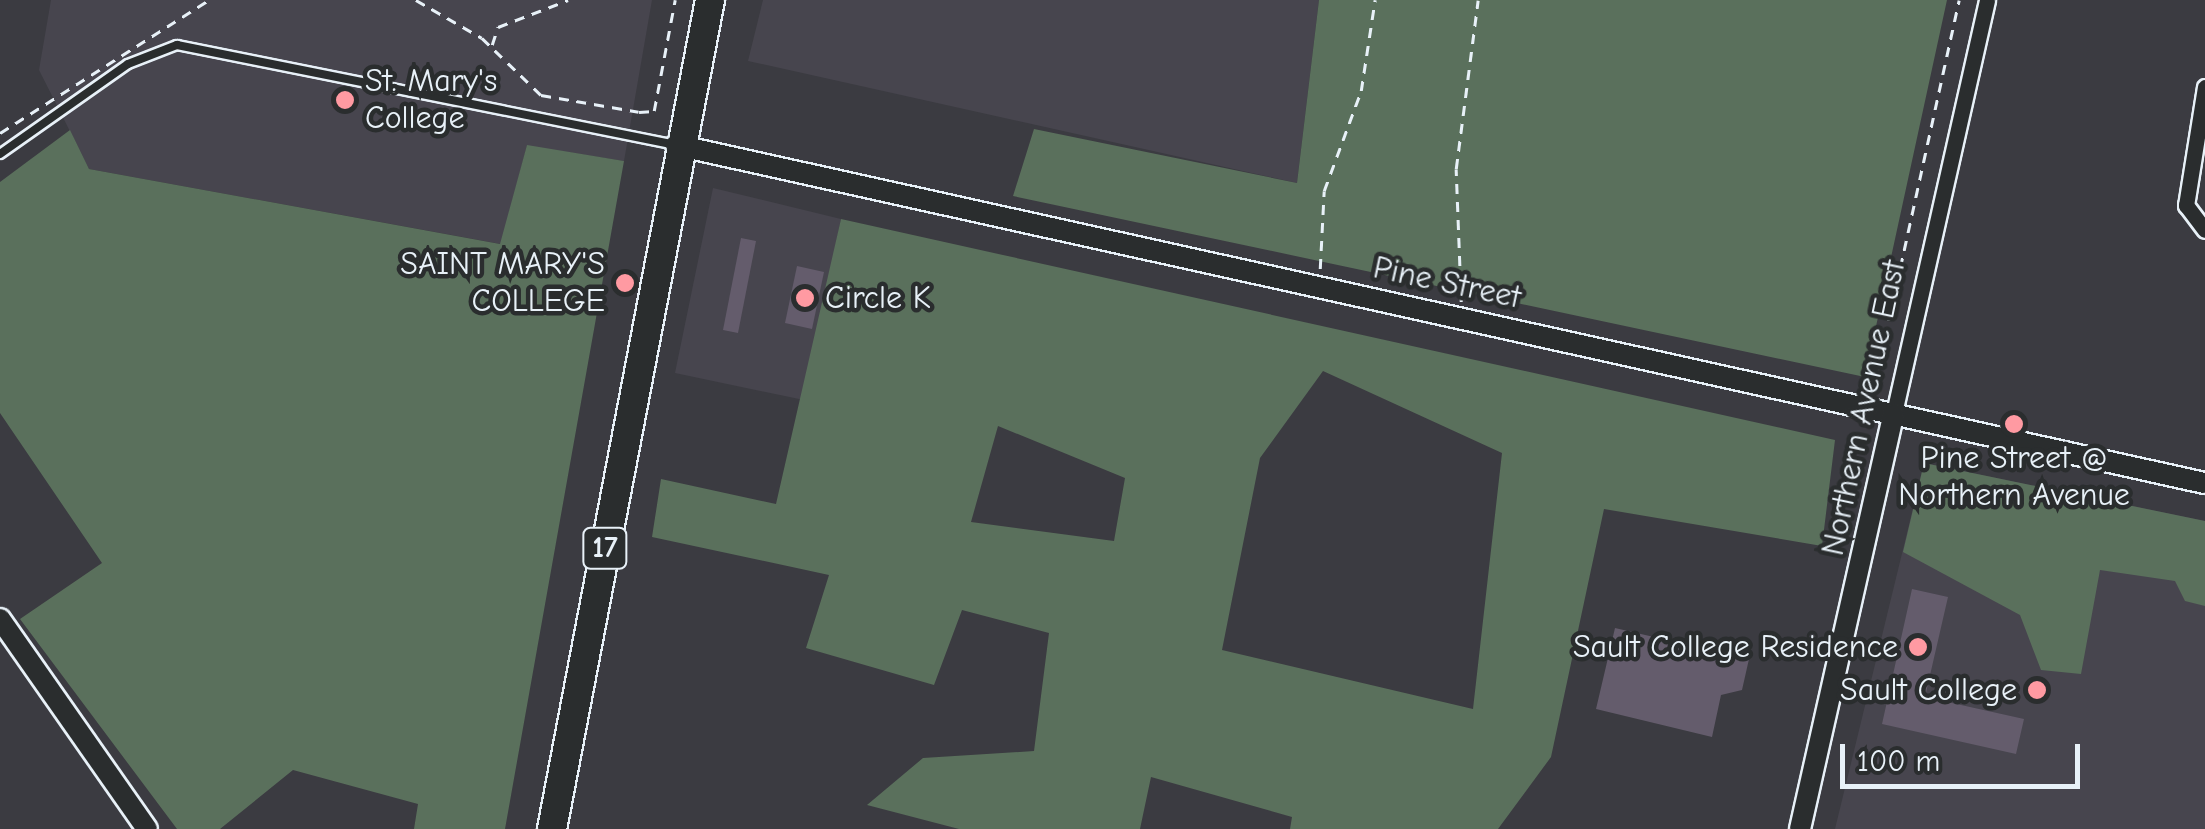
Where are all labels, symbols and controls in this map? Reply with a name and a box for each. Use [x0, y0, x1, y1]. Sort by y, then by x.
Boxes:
place label: St. Mary's College [365, 63, 497, 138]
marker: St. Mary's College [334, 89, 356, 111]
place label: SAINT MARY'S COLLEGE [400, 246, 605, 321]
street label: Pine Street [1370, 249, 1524, 317]
street label: Northern Avenue East [1814, 257, 1914, 559]
marker: SAINT MARY'S COLLEGE [614, 272, 636, 294]
place label: Circle K [825, 279, 931, 317]
marker: Circle K [794, 287, 816, 309]
marker: Pine Street @ Northern Avenue [2003, 413, 2025, 435]
place label: Pine Street @ Northern Avenue [1898, 440, 2130, 515]
road number: 17 [580, 523, 630, 573]
place label: Sault College Residence [1573, 628, 1898, 666]
marker: Sault College Residence [1907, 636, 1929, 658]
place label: Sault College [1840, 671, 2017, 709]
marker: Sault College [2026, 679, 2048, 701]
scale bar [1845, 724, 2085, 786]
text: 100 m [1857, 744, 1940, 779]

